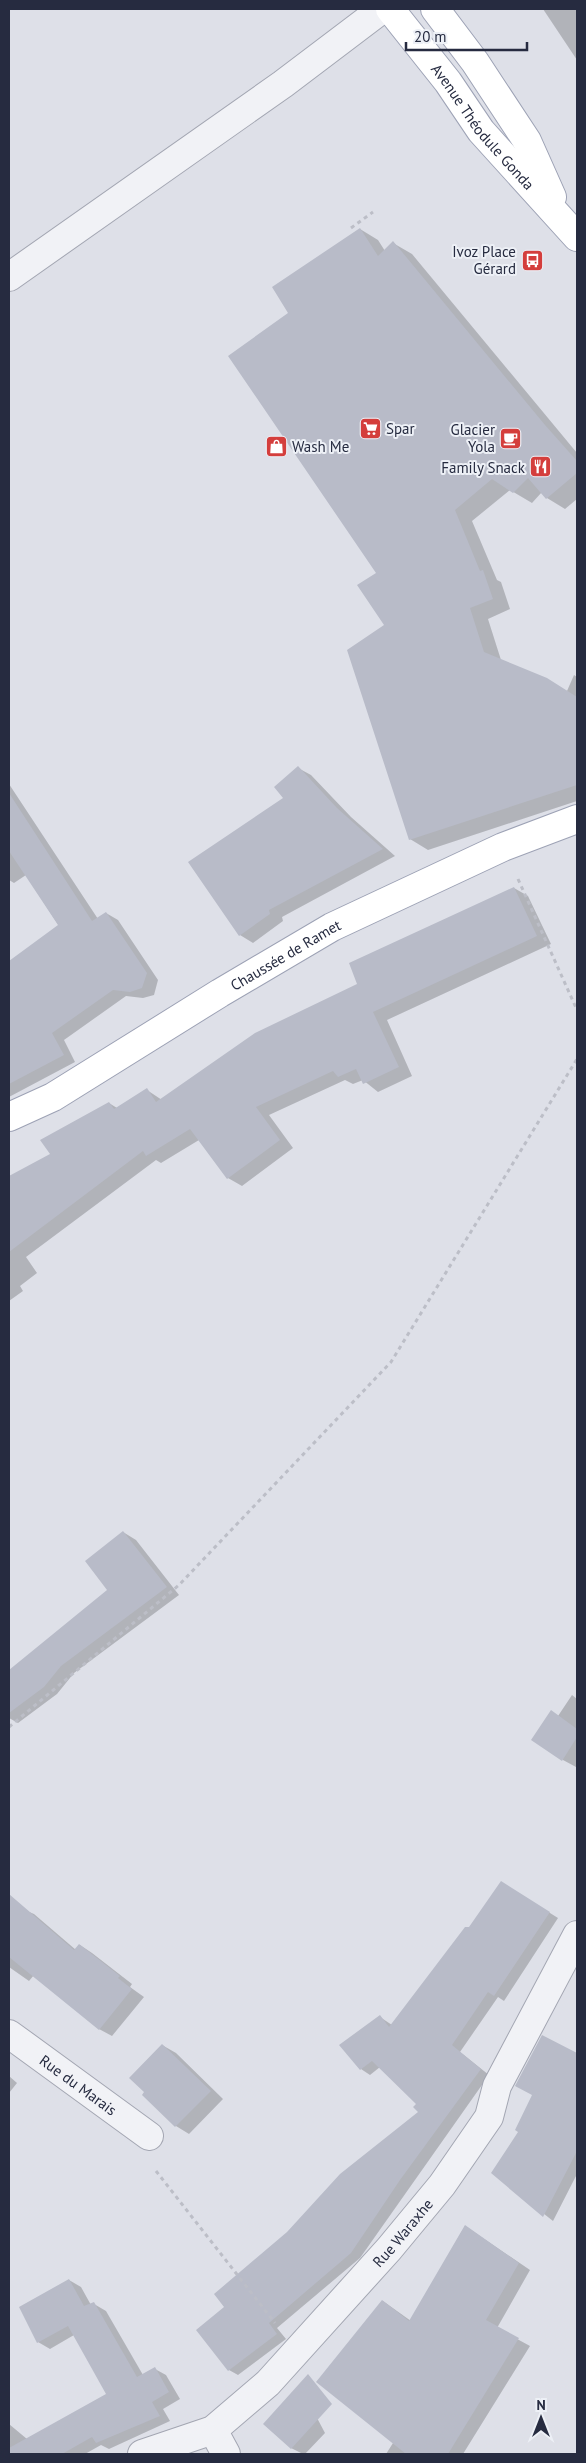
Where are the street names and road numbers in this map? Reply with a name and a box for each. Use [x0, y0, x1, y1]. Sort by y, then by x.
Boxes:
street label: Avenue Théodule Gonda [427, 60, 539, 193]
street label: Chaussée de Ramet [227, 915, 344, 994]
street label: Rue du Marais [36, 2050, 121, 2119]
street label: Rue Waraxhe [368, 2194, 436, 2271]

